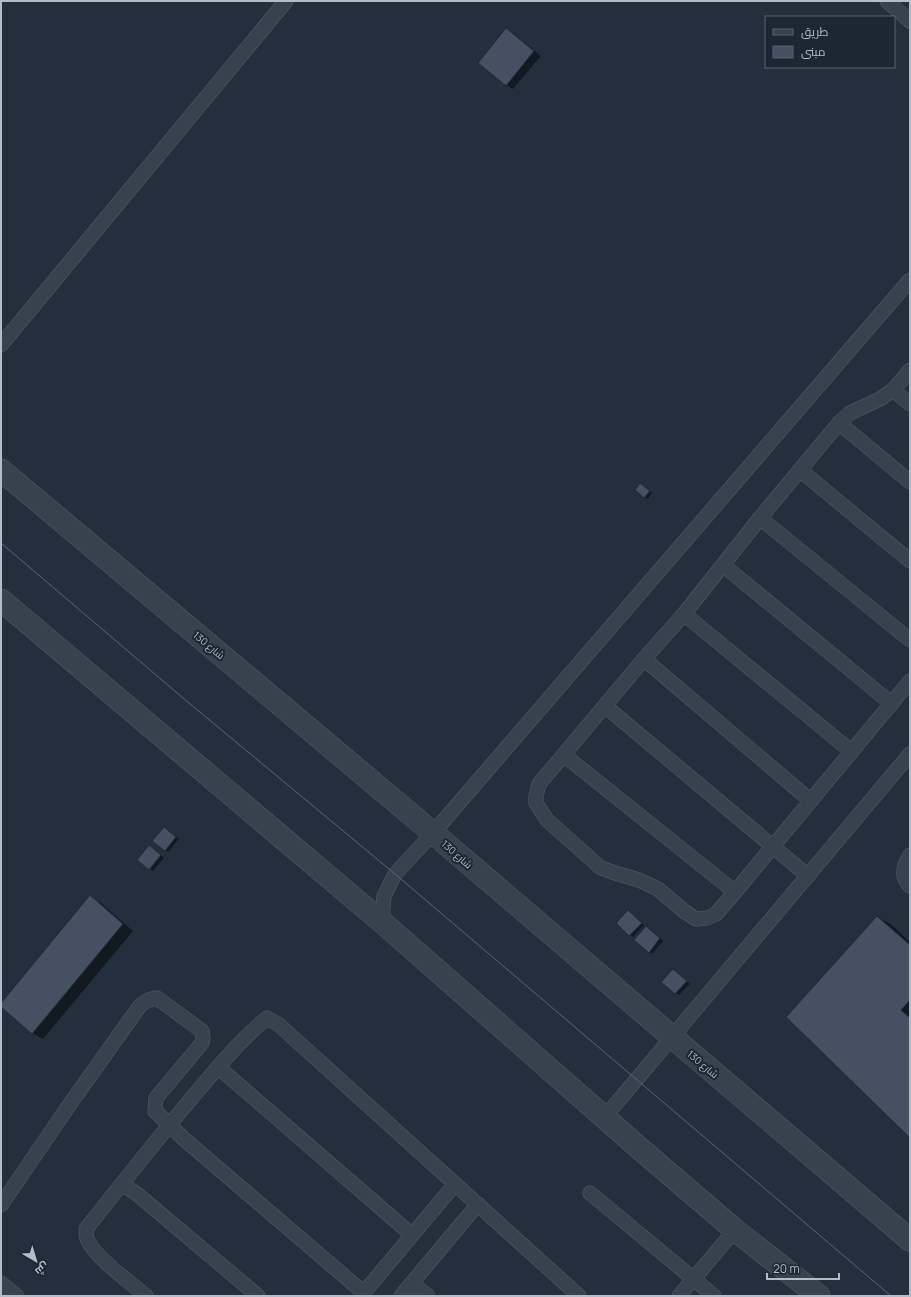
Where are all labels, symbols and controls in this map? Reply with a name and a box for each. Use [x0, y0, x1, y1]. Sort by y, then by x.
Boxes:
legend [765, 16, 895, 68]
text: طريق [801, 23, 829, 40]
text: مبنى [801, 43, 826, 60]
street label: شارع 130 [190, 628, 228, 662]
street label: شارع 130 [438, 837, 476, 871]
street label: شارع 130 [684, 1047, 722, 1081]
north arrow [16, 1241, 56, 1281]
scale bar [767, 1255, 839, 1281]
text: ش [32, 1259, 53, 1280]
text: 20 m [773, 1260, 800, 1277]

